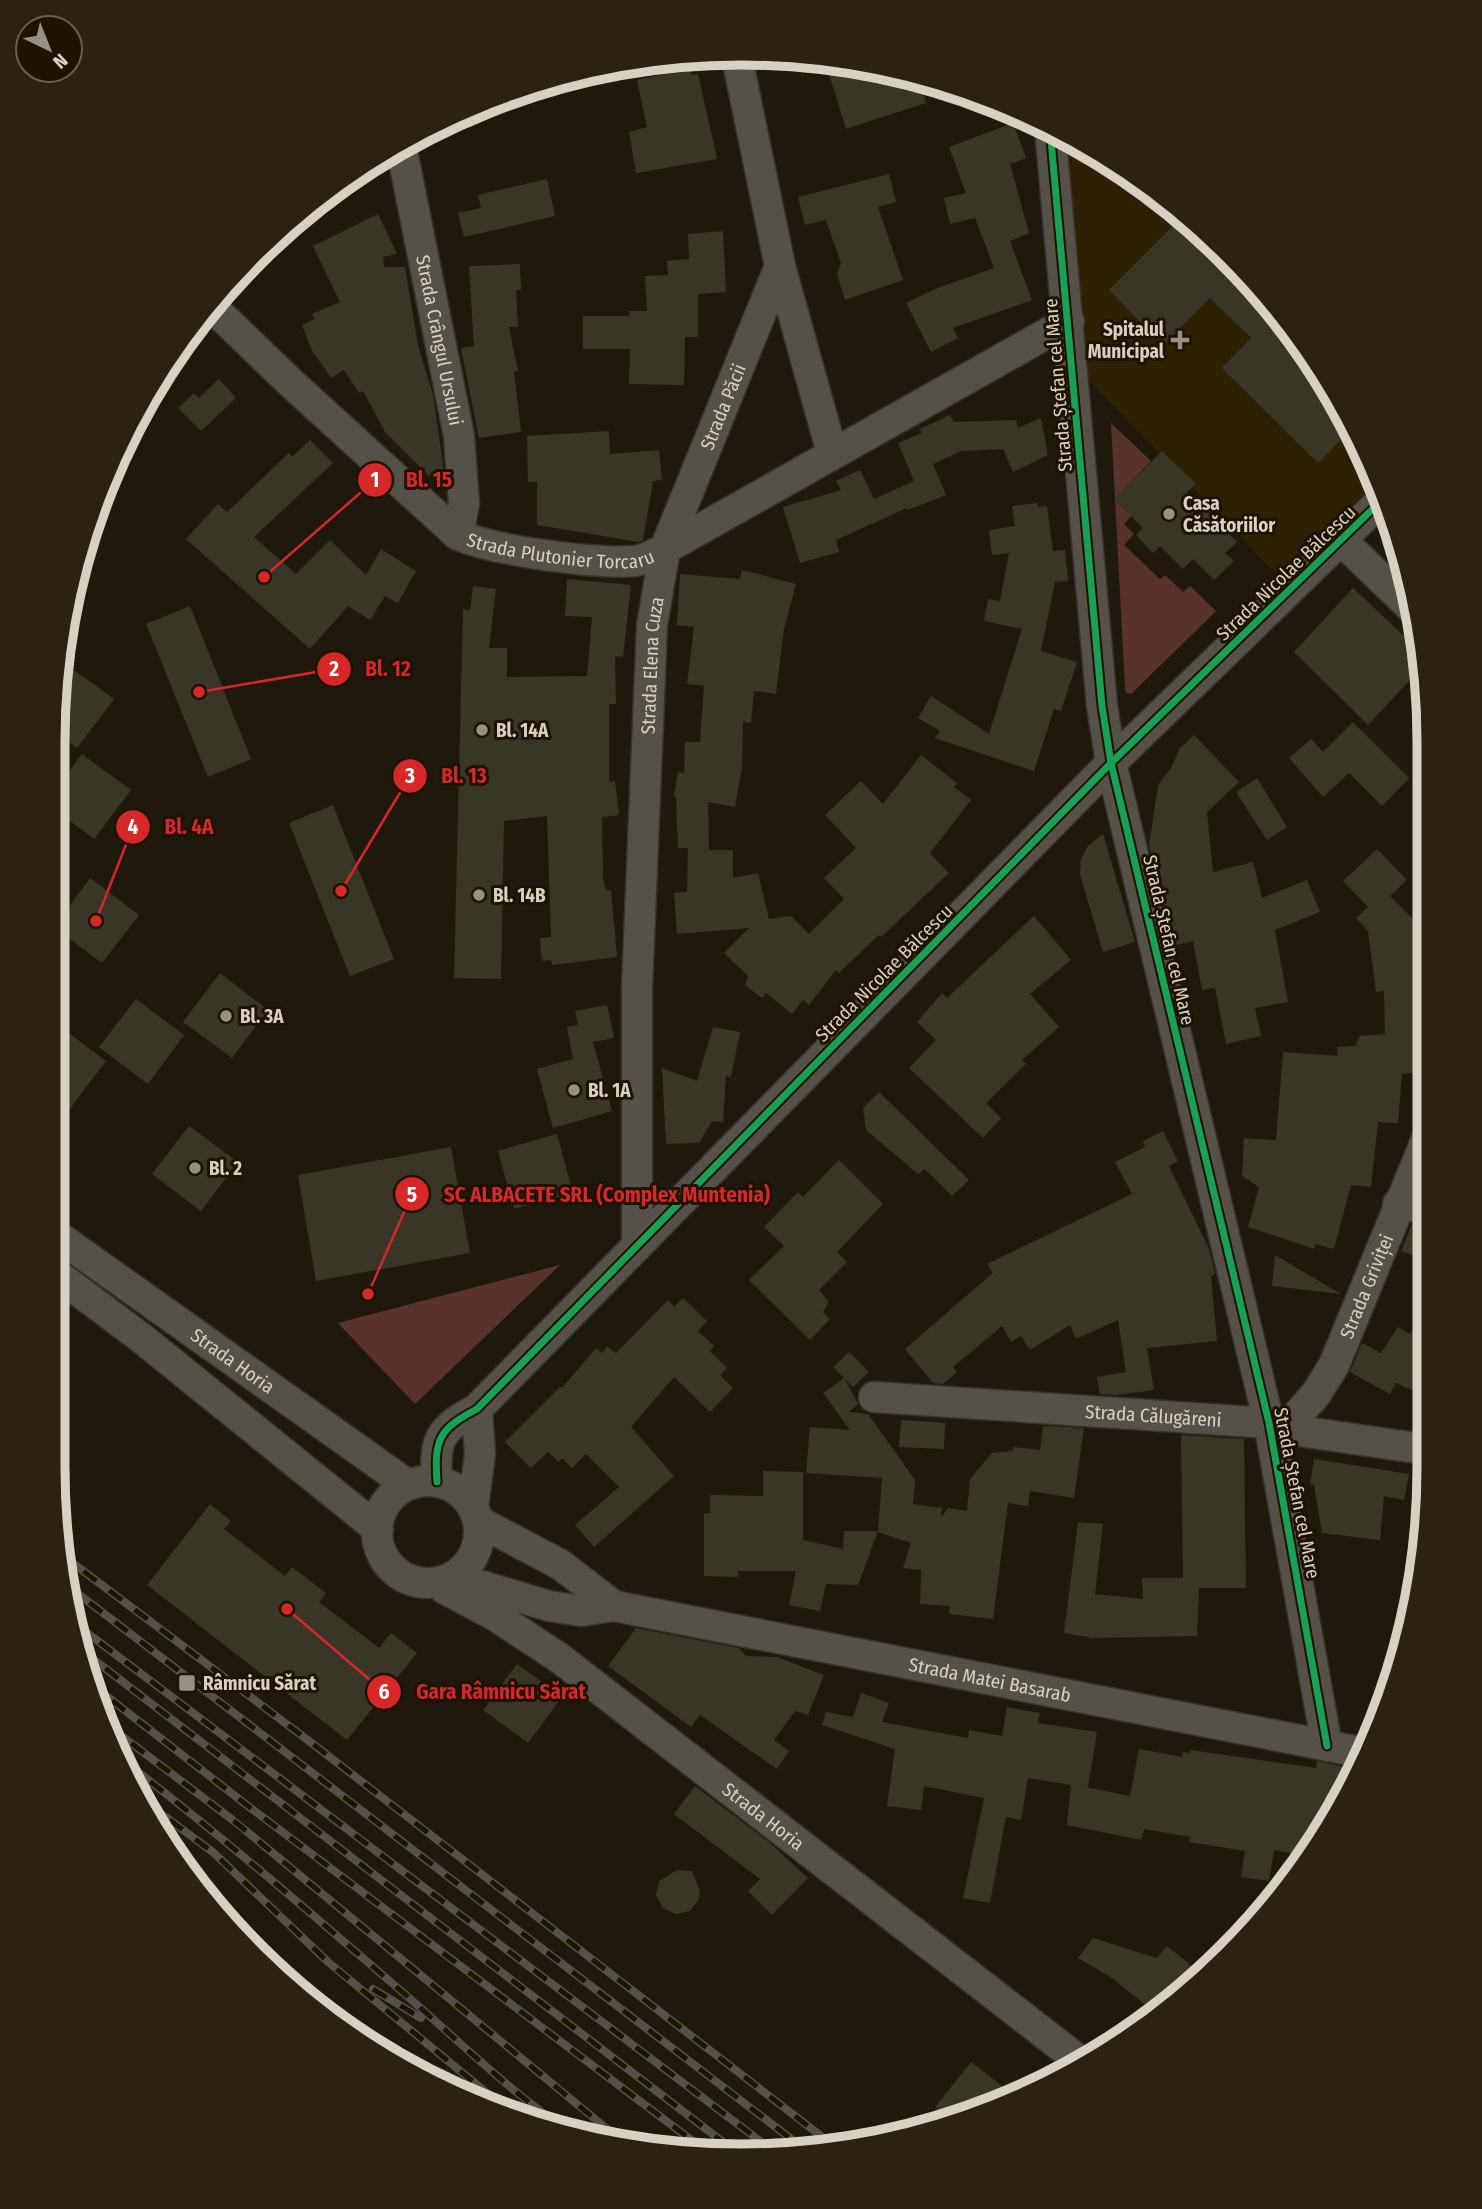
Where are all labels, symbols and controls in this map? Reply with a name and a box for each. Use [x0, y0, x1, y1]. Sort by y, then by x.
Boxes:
north arrow [14, 14, 84, 84]
text: N [48, 49, 72, 73]
street label: Strada Crângul Ursului [412, 253, 468, 427]
street label: Strada Ștefan cel Mare [1039, 297, 1077, 473]
place label: Spitalul Municipal [1088, 318, 1165, 363]
marker: Spitalul Municipal [1170, 330, 1190, 350]
street label: Strada Păcii [695, 360, 751, 453]
callout: Bl. 15 [357, 459, 466, 501]
text: 1 [371, 467, 379, 493]
text: Bl. 15 [406, 467, 452, 493]
place label: Casa Căsătoriilor [1183, 492, 1276, 537]
street label: Strada Nicolae Bălcescu [1212, 501, 1360, 645]
marker: Casa Căsătoriilor [1161, 506, 1177, 522]
street label: Strada Plutonier Torcaru [464, 528, 658, 573]
street label: Strada Elena Cuza [636, 595, 668, 735]
callout: Bl. 12 [317, 648, 425, 690]
text: 2 [328, 656, 339, 682]
text: Bl. 12 [365, 656, 411, 682]
place label: Bl. 14A [496, 719, 549, 742]
marker: Bl. 14A [474, 722, 490, 738]
callout: Bl. 13 [392, 755, 501, 797]
text: 3 [404, 763, 415, 789]
text: Bl. 13 [441, 763, 487, 789]
callout: Bl. 4A [116, 806, 228, 848]
text: 4 [128, 814, 139, 840]
text: Bl. 4A [164, 814, 214, 840]
street label: Strada Ștefan cel Mare [1138, 853, 1200, 1027]
place label: Bl. 14B [493, 884, 546, 907]
marker: Bl. 14B [471, 887, 487, 903]
street label: Strada Nicolae Bălcescu [811, 900, 957, 1046]
place label: Bl. 3A [240, 1005, 284, 1028]
marker: Bl. 3A [218, 1008, 234, 1024]
place label: Bl. 1A [588, 1079, 631, 1102]
marker: Bl. 1A [566, 1082, 582, 1098]
place label: Bl. 2 [209, 1157, 242, 1180]
marker: Bl. 2 [187, 1160, 203, 1176]
callout: SC ALBACETE SRL (Complex Muntenia) [394, 1173, 784, 1215]
text: 5 [407, 1182, 417, 1208]
text: SC ALBACETE SRL (Complex Muntenia) [444, 1182, 770, 1208]
street label: Strada Griviței [1335, 1231, 1398, 1342]
street label: Strada Horia [187, 1323, 279, 1398]
street label: Strada Călugăreni [1084, 1399, 1222, 1431]
street label: Strada Ștefan cel Mare [1269, 1405, 1325, 1581]
street label: Strada Matei Basarab [907, 1652, 1073, 1707]
callout: Gara Râmnicu Sărat [367, 1671, 600, 1713]
place label: Râmnicu Sărat [203, 1672, 316, 1695]
marker: Râmnicu Sărat [177, 1673, 197, 1693]
text: 6 [379, 1679, 390, 1705]
text: Gara Râmnicu Sărat [416, 1679, 586, 1705]
street label: Strada Horia [718, 1777, 809, 1855]

